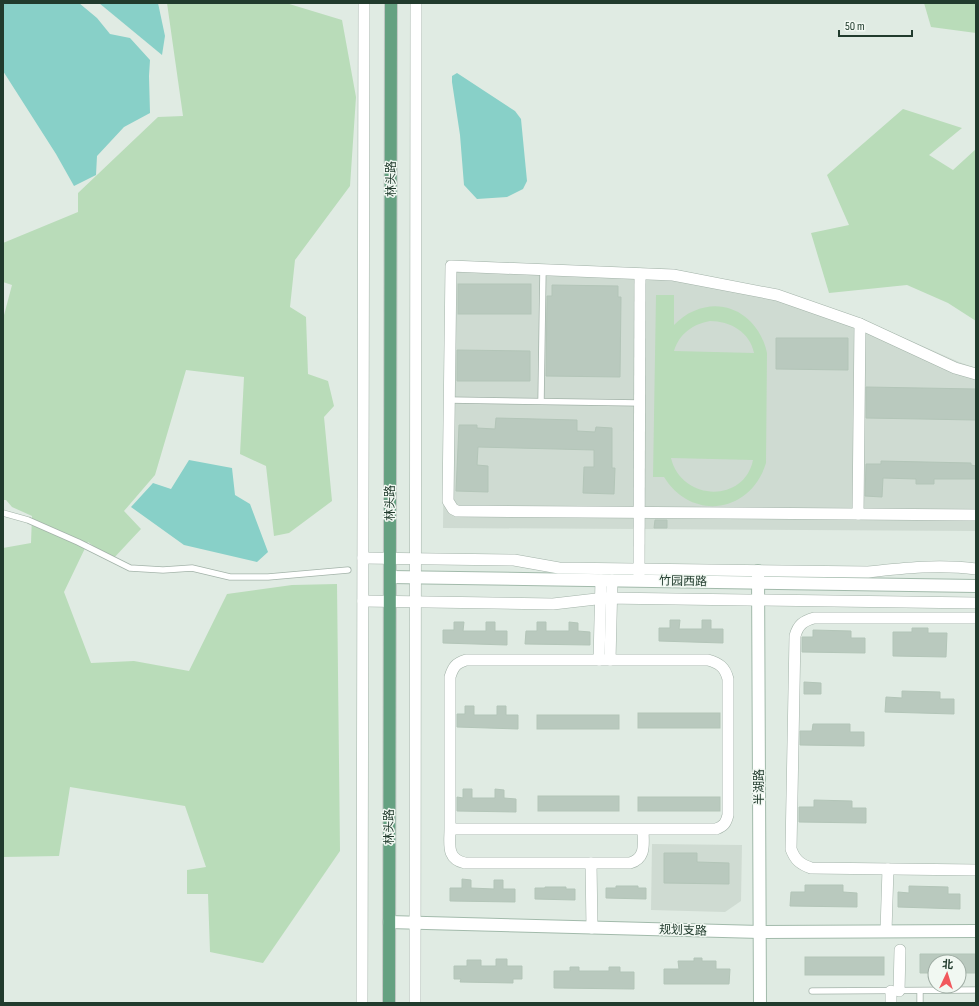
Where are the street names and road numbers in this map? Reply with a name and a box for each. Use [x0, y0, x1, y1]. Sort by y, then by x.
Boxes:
street label: 林头路 [384, 161, 399, 197]
street label: 林头路 [383, 485, 398, 521]
street label: 竹园西路 [659, 574, 707, 589]
street label: 半湖路 [752, 769, 767, 805]
street label: 林头路 [382, 809, 397, 845]
street label: 规划支路 [659, 922, 707, 939]

